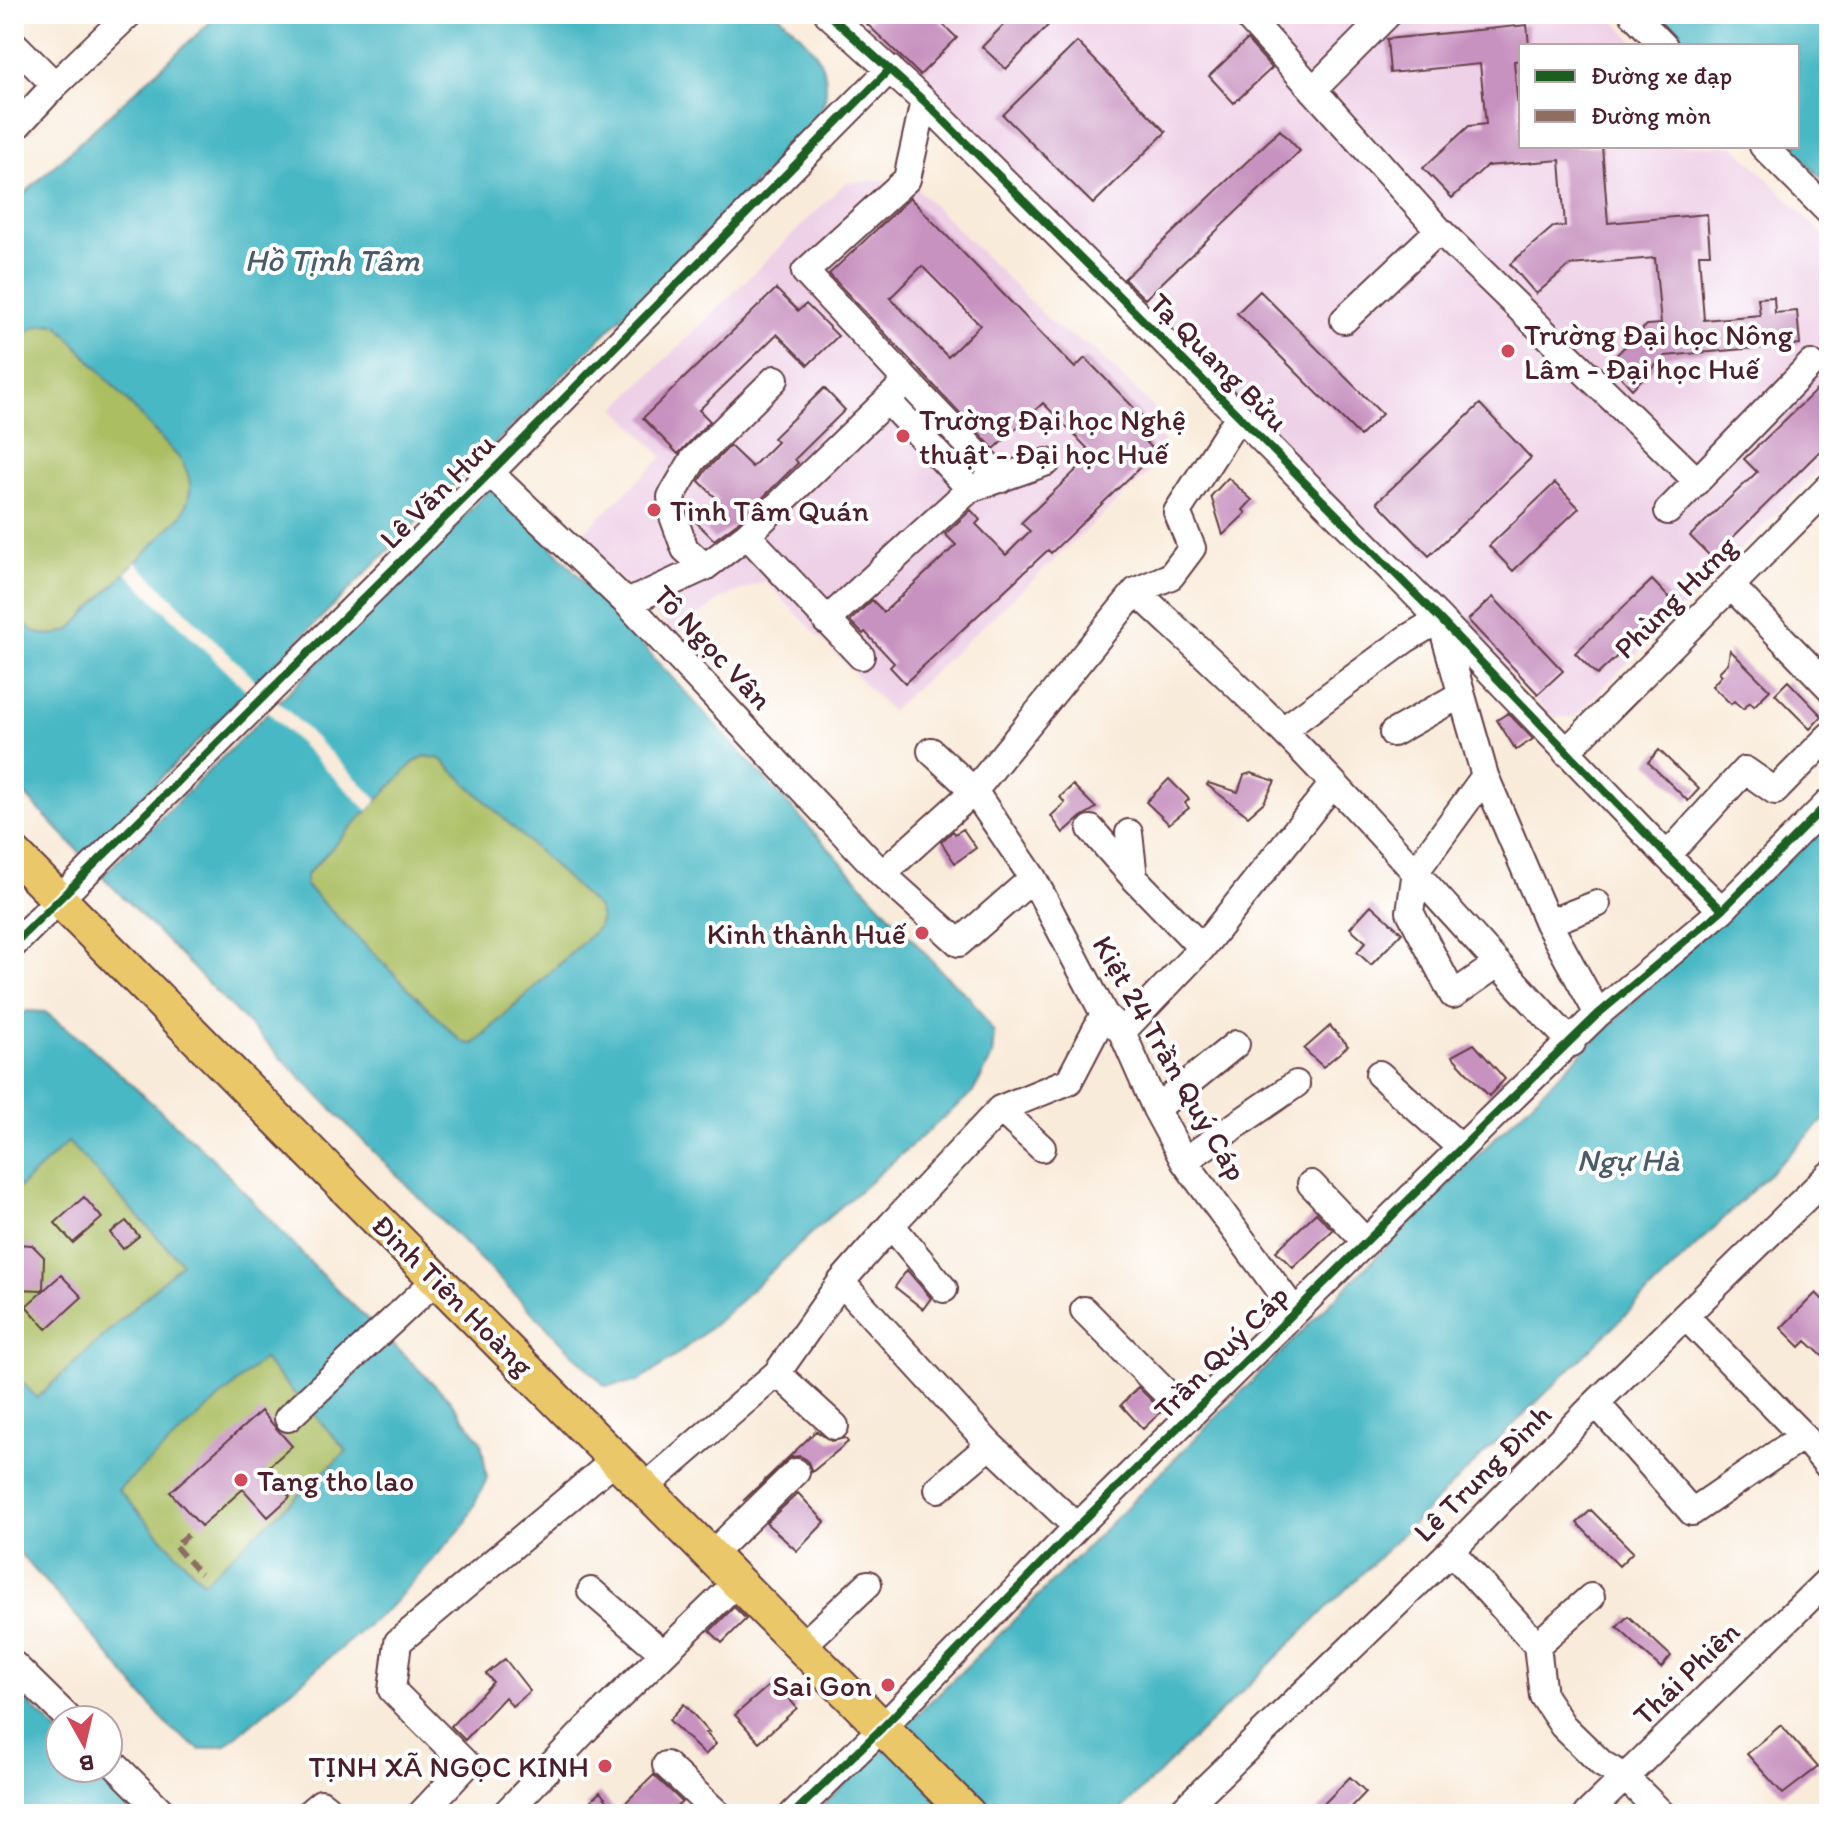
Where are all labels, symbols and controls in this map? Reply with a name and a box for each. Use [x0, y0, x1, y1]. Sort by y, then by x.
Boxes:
legend [1519, 44, 1799, 148]
text: Đường xe đạp [1591, 61, 1732, 90]
text: Đường mòn [1591, 101, 1711, 130]
water label: Hồ Tịnh Tâm [244, 241, 420, 279]
street label: Tạ Quang Bửu [1142, 285, 1296, 439]
place label: Trường Đại học Nông Lâm - Đại học Huế [1524, 316, 1794, 387]
marker: Trường Đại học Nông Lâm - Đại học Huế [1499, 342, 1517, 360]
place label: Trường Đại học Nghệ thuật - Đại học Huế [919, 401, 1186, 472]
street label: Lê Văn Hưu [372, 426, 502, 556]
marker: Trường Đại học Nghệ thuật - Đại học Huế [894, 427, 912, 445]
place label: Tinh Tâm Quán [670, 492, 869, 529]
marker: Tinh Tâm Quán [645, 501, 663, 519]
street label: Phùng Hưng [1606, 527, 1745, 666]
street label: Tô Ngọc Vân [646, 577, 780, 717]
place label: Kinh thành Huế [707, 915, 907, 952]
marker: Kinh thành Huế [913, 924, 931, 942]
street label: Kiệt 24 Trần Quý Cáp [1085, 929, 1255, 1187]
water label: Ngự Hà [1577, 1141, 1680, 1179]
street label: Đinh Tiên Hoàng [364, 1206, 542, 1384]
street label: Trần Quý Cáp [1146, 1277, 1296, 1427]
street label: Lê Trung Đình [1405, 1396, 1559, 1550]
place label: Tang tho lao [257, 1462, 414, 1499]
marker: Tang tho lao [232, 1471, 250, 1489]
street label: Thái Phiên [1625, 1613, 1747, 1733]
place label: Sai Gon [772, 1667, 872, 1704]
marker: Sai Gon [879, 1676, 897, 1694]
north arrow [44, 1704, 124, 1784]
place label: TỊNH XÃ NGỌC KINH [308, 1748, 589, 1785]
text: B [78, 1749, 96, 1778]
marker: TỊNH XÃ NGỌC KINH [596, 1757, 614, 1775]

